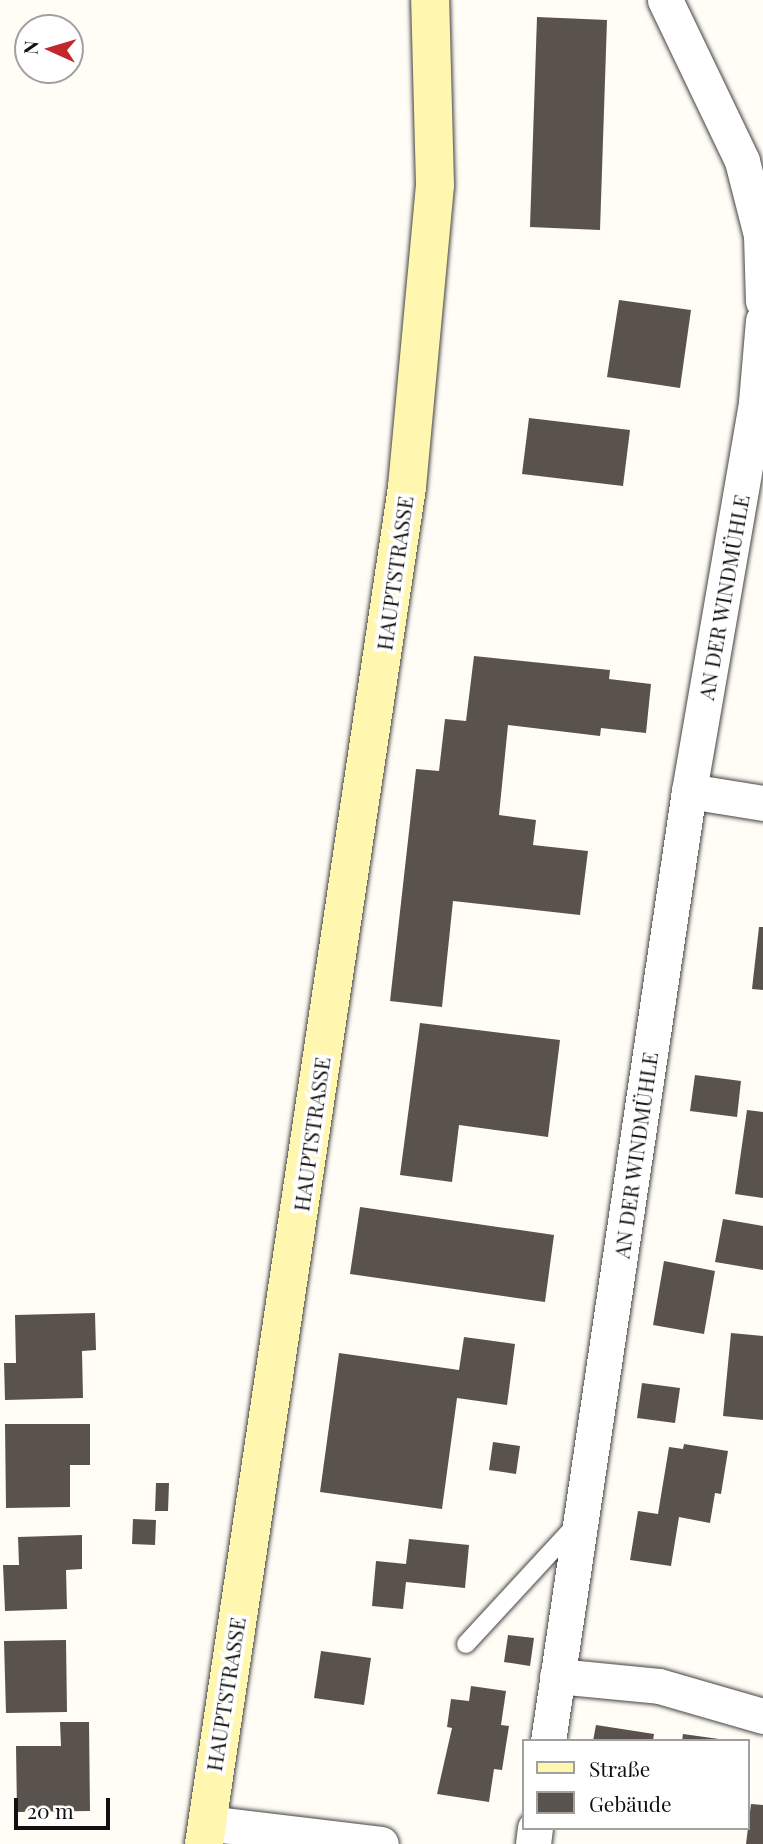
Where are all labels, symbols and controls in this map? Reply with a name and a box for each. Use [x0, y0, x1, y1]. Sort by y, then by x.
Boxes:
north arrow [14, 14, 84, 84]
text: N [17, 40, 43, 55]
street label: AN DER WINDMÜHLE [692, 492, 754, 702]
street label: HAUPTSTRASSE [371, 494, 417, 652]
street label: AN DER WINDMÜHLE [608, 1050, 662, 1260]
street label: HAUPTSTRASSE [288, 1055, 334, 1213]
street label: HAUPTSTRASSE [200, 1615, 250, 1773]
legend [522, 1739, 749, 1830]
text: Straße [589, 1754, 650, 1782]
scale bar [18, 1784, 114, 1828]
text: Gebäude [589, 1789, 672, 1817]
text: 20 m [27, 1796, 74, 1824]

